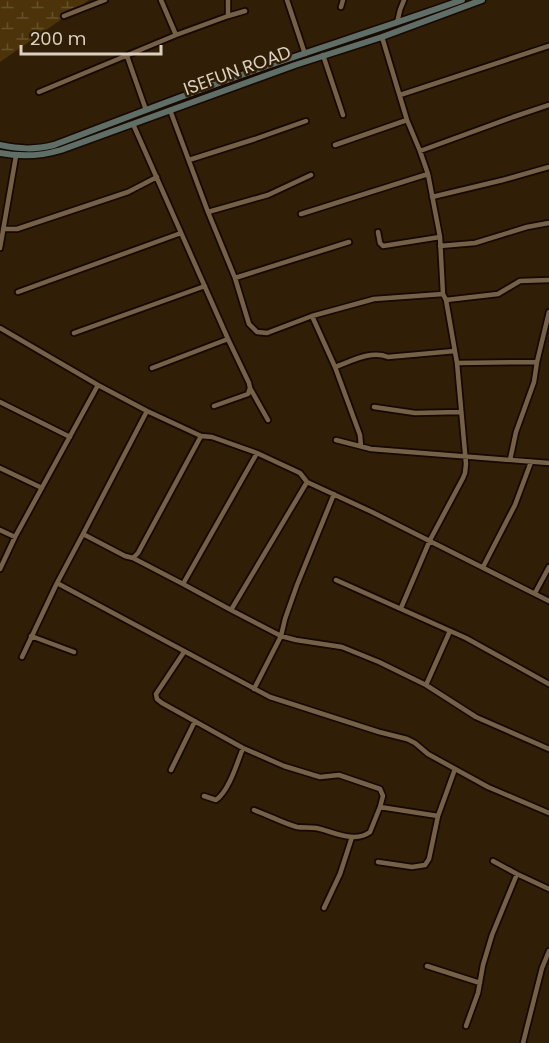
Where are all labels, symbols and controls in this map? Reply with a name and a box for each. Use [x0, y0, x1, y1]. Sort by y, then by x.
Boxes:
scale bar [21, 18, 160, 56]
text: 200 m [30, 26, 86, 51]
street label: ISEFUN ROAD [180, 39, 294, 101]

